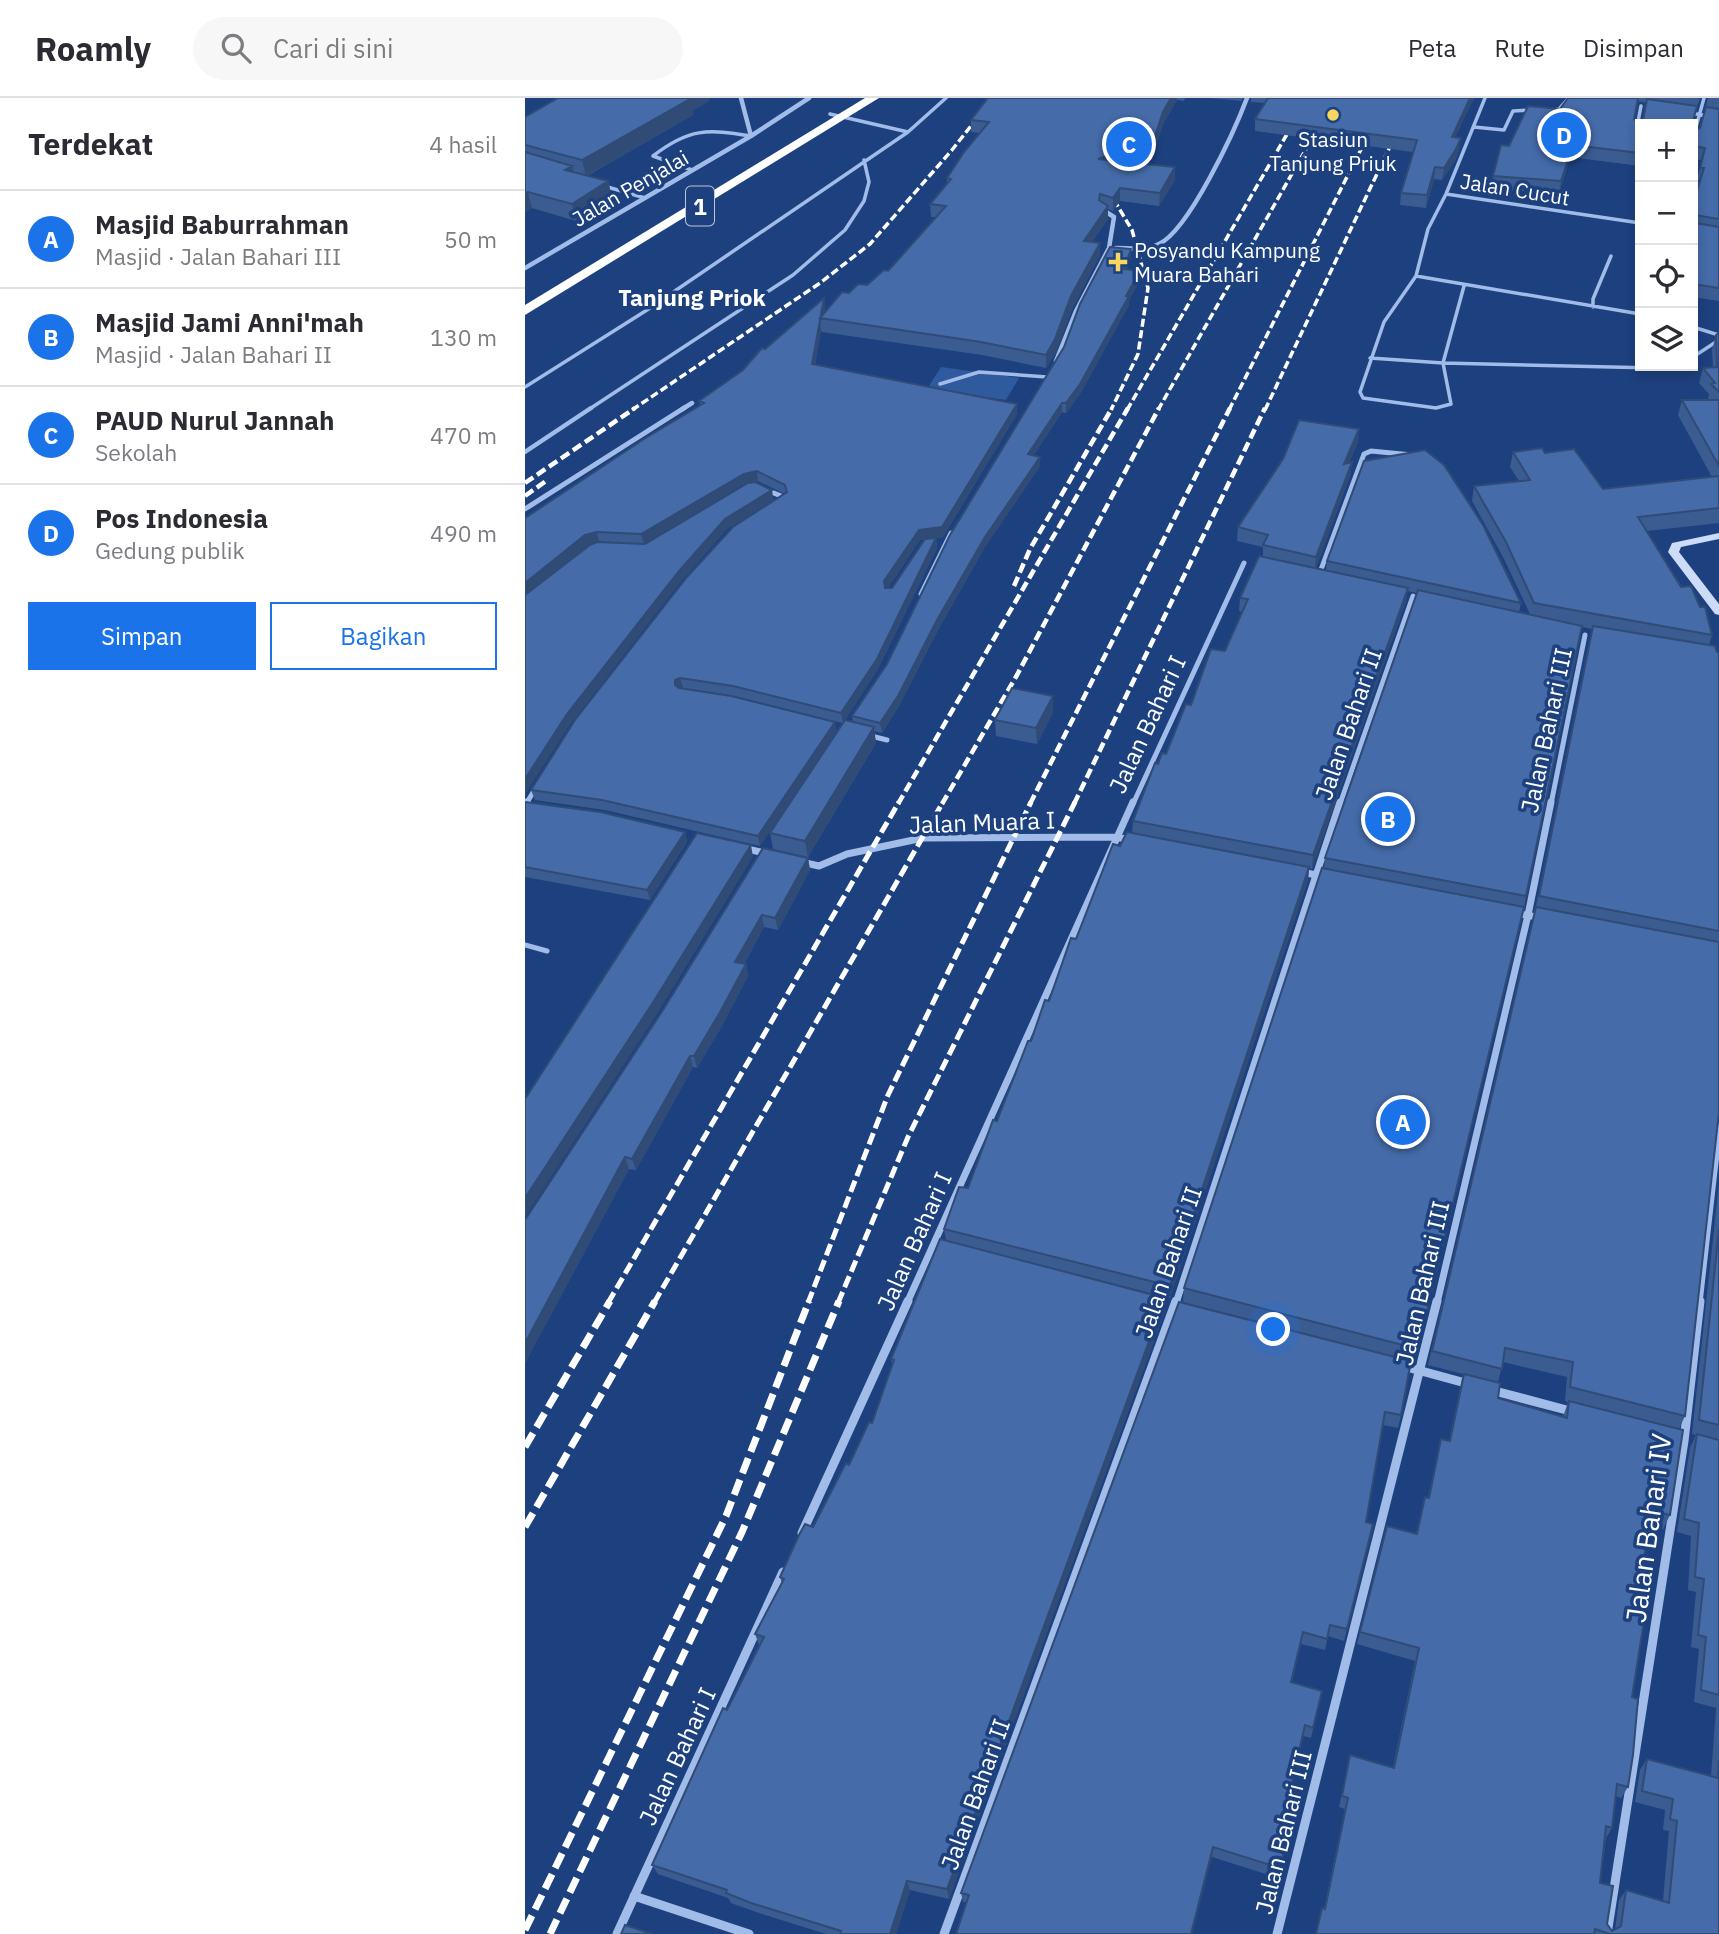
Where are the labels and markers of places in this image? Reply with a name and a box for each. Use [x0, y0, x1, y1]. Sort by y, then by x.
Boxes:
marker: Stasiun Tanjung Priuk [1325, 107, 1341, 123]
pin: D [1541, 109, 1587, 161]
pin: C [1106, 118, 1152, 170]
place label: Stasiun Tanjung Priuk [1269, 125, 1397, 177]
place label: Posyandu Kampung Muara Bahari [1134, 236, 1320, 288]
marker: Posyandu Kampung Muara Bahari [1108, 252, 1128, 272]
pin: B [1365, 793, 1411, 845]
pin: A [1380, 1096, 1426, 1148]

